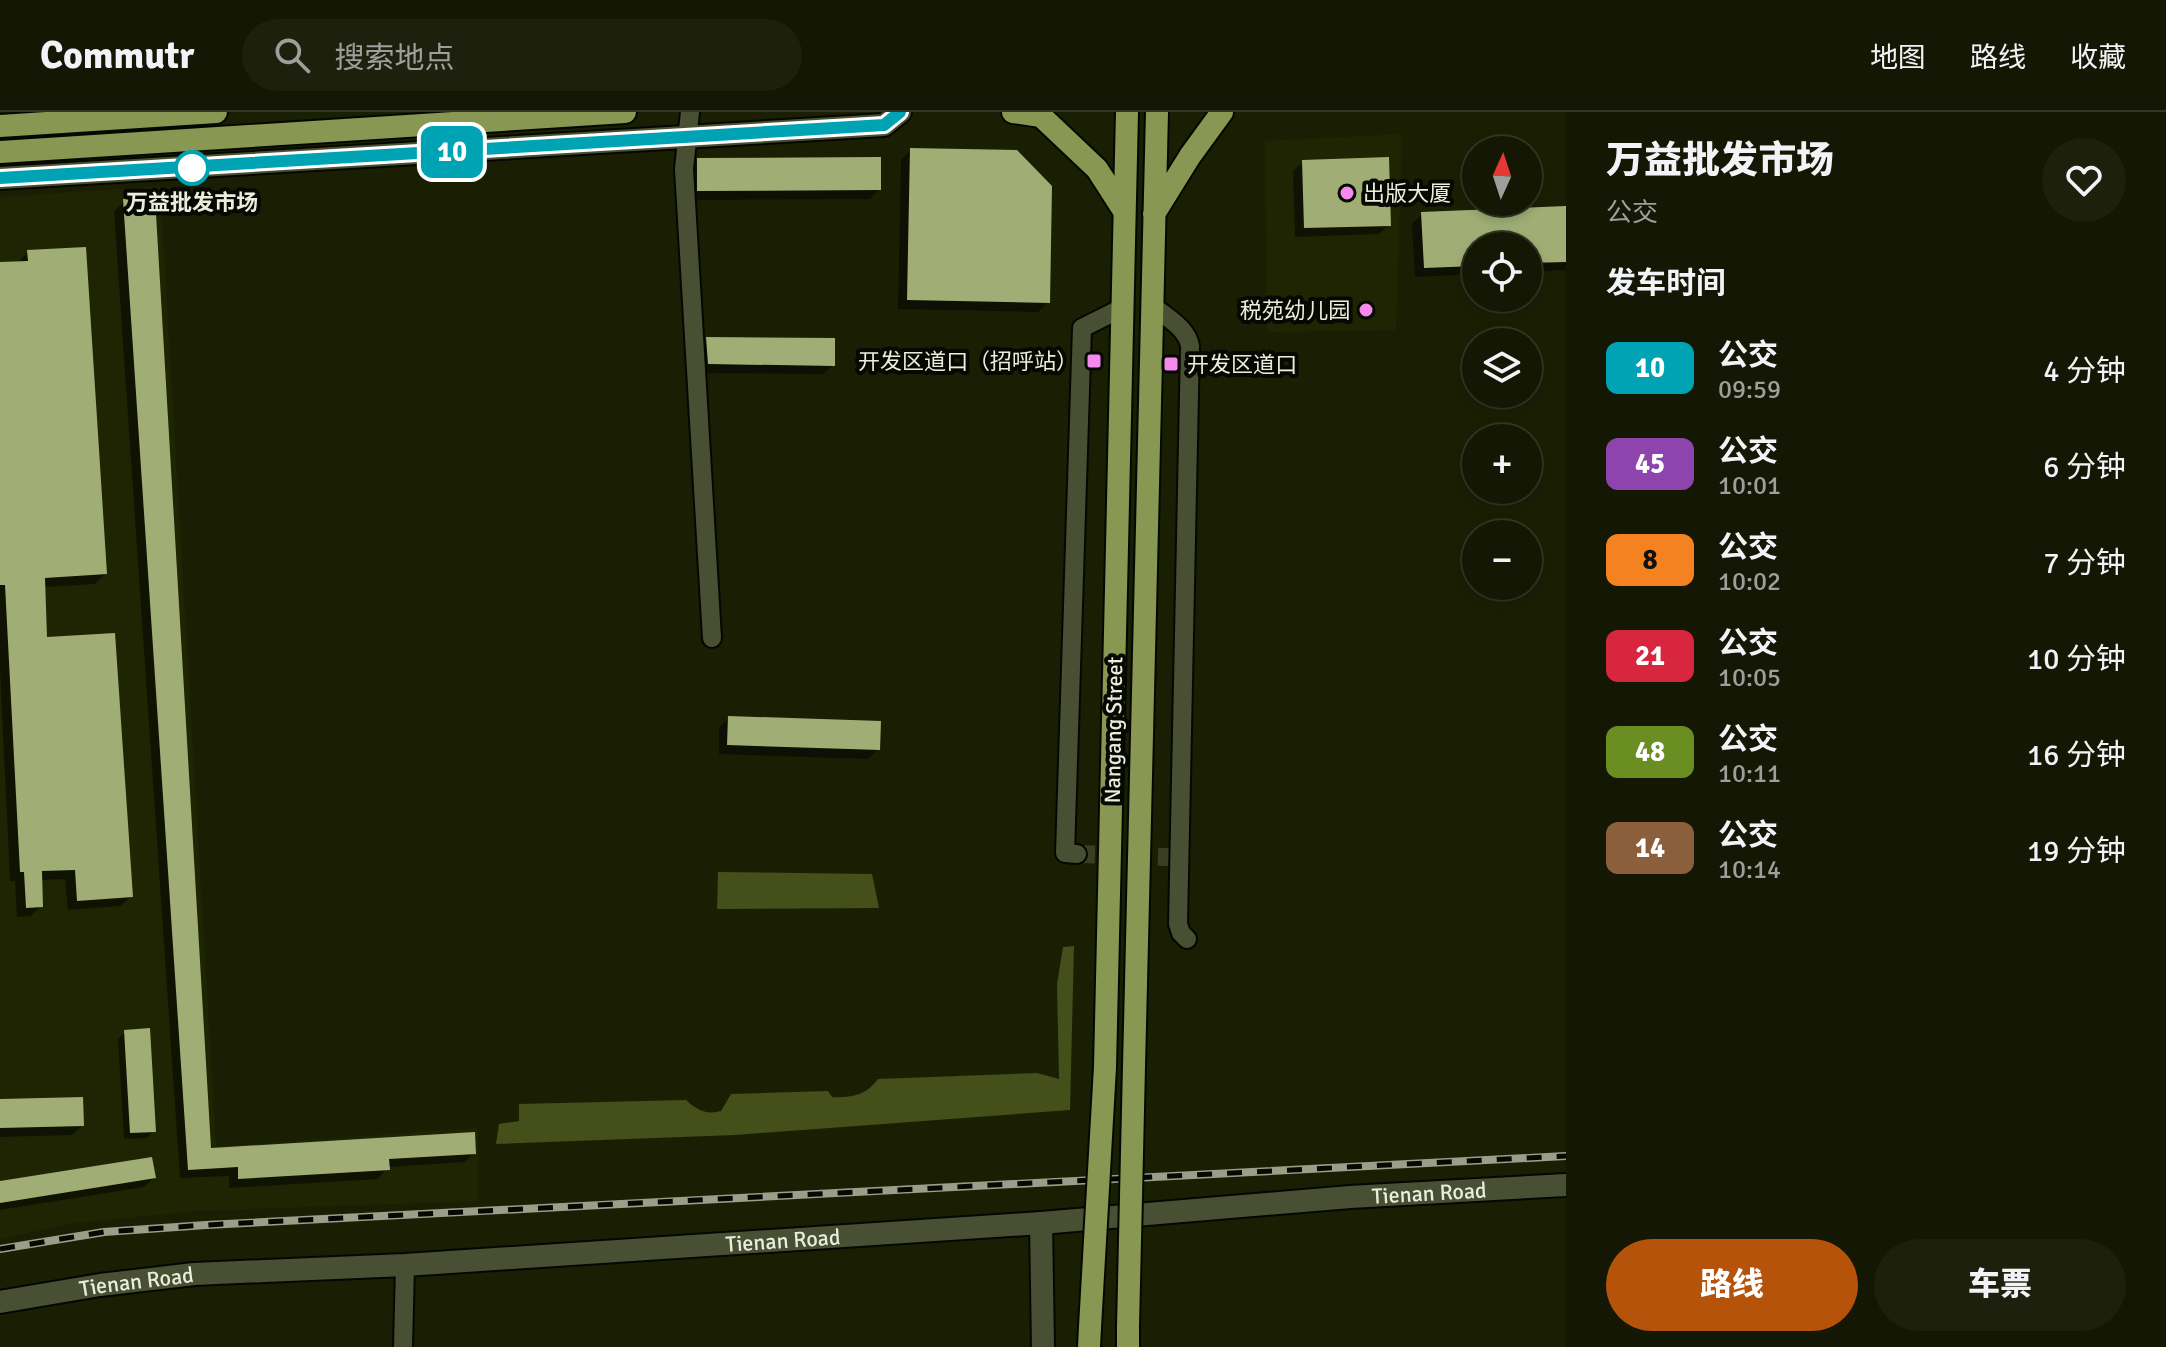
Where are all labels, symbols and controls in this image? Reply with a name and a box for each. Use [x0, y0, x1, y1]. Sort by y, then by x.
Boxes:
search box [242, 19, 802, 91]
text: Commutr [40, 32, 194, 79]
icon: search [270, 33, 314, 77]
text: 搜索地点 [334, 40, 454, 77]
text: 地图 [1870, 41, 1926, 75]
text: 路线 [1970, 41, 2026, 75]
text: 收藏 [2070, 41, 2126, 75]
line badge: 10 [416, 126, 488, 178]
text: 10 [437, 135, 467, 169]
north arrow [1462, 136, 1542, 216]
map controls [1462, 136, 1542, 600]
text: 万益批发市场 [1606, 137, 1834, 184]
button: heart [2042, 138, 2126, 222]
marker: 万益批发市场 [175, 151, 209, 185]
place label: 出版大厦 [1363, 180, 1451, 207]
marker: 出版大厦 [1338, 184, 1356, 202]
place label: 万益批发市场 [126, 189, 258, 216]
text: 公交 [1606, 197, 1658, 229]
button: locate [1462, 232, 1542, 312]
text: 发车时间 [1606, 265, 1726, 302]
place label: 税苑幼儿园 [1240, 297, 1350, 324]
marker: 税苑幼儿园 [1357, 301, 1375, 319]
button: layers [1462, 328, 1542, 408]
text: 公交 [1718, 337, 1778, 374]
place label: 开发区道口（招呼站） [858, 348, 1078, 375]
place label: 开发区道口 [1187, 351, 1297, 378]
text: 10 [1635, 351, 1665, 385]
marker: 开发区道口（招呼站） [1085, 352, 1103, 370]
text: 4 分钟 [2043, 353, 2126, 390]
marker: 开发区道口 [1162, 355, 1180, 373]
text: 09:59 [1718, 374, 1781, 406]
button: + [1462, 424, 1542, 504]
text: 公交 [1718, 433, 1778, 470]
text: 45 [1635, 447, 1665, 481]
text: 6 分钟 [2043, 449, 2126, 486]
text: 10:01 [1718, 470, 1781, 502]
button: − [1462, 520, 1542, 600]
text: 公交 [1718, 529, 1778, 566]
text: 8 [1642, 543, 1658, 577]
text: 7 分钟 [2043, 545, 2126, 582]
text: 10:02 [1718, 566, 1781, 598]
text: 公交 [1718, 625, 1778, 662]
text: 21 [1635, 639, 1665, 673]
text: 10 分钟 [2027, 641, 2126, 678]
street label: Nangang Street [1099, 656, 1128, 804]
text: 10:05 [1718, 662, 1781, 694]
text: 公交 [1718, 721, 1778, 758]
text: 48 [1635, 735, 1665, 769]
text: 16 分钟 [2027, 737, 2126, 774]
text: 10:11 [1718, 758, 1781, 790]
text: 公交 [1718, 817, 1778, 854]
text: 14 [1635, 831, 1665, 865]
text: 19 分钟 [2027, 833, 2126, 870]
text: 10:14 [1718, 854, 1781, 886]
street label: Tienan Road [1371, 1176, 1487, 1210]
street label: Tienan Road [725, 1223, 841, 1258]
button: 路线 [1606, 1239, 1858, 1331]
button: 车票 [1874, 1239, 2126, 1331]
street label: Tienan Road [77, 1261, 195, 1302]

